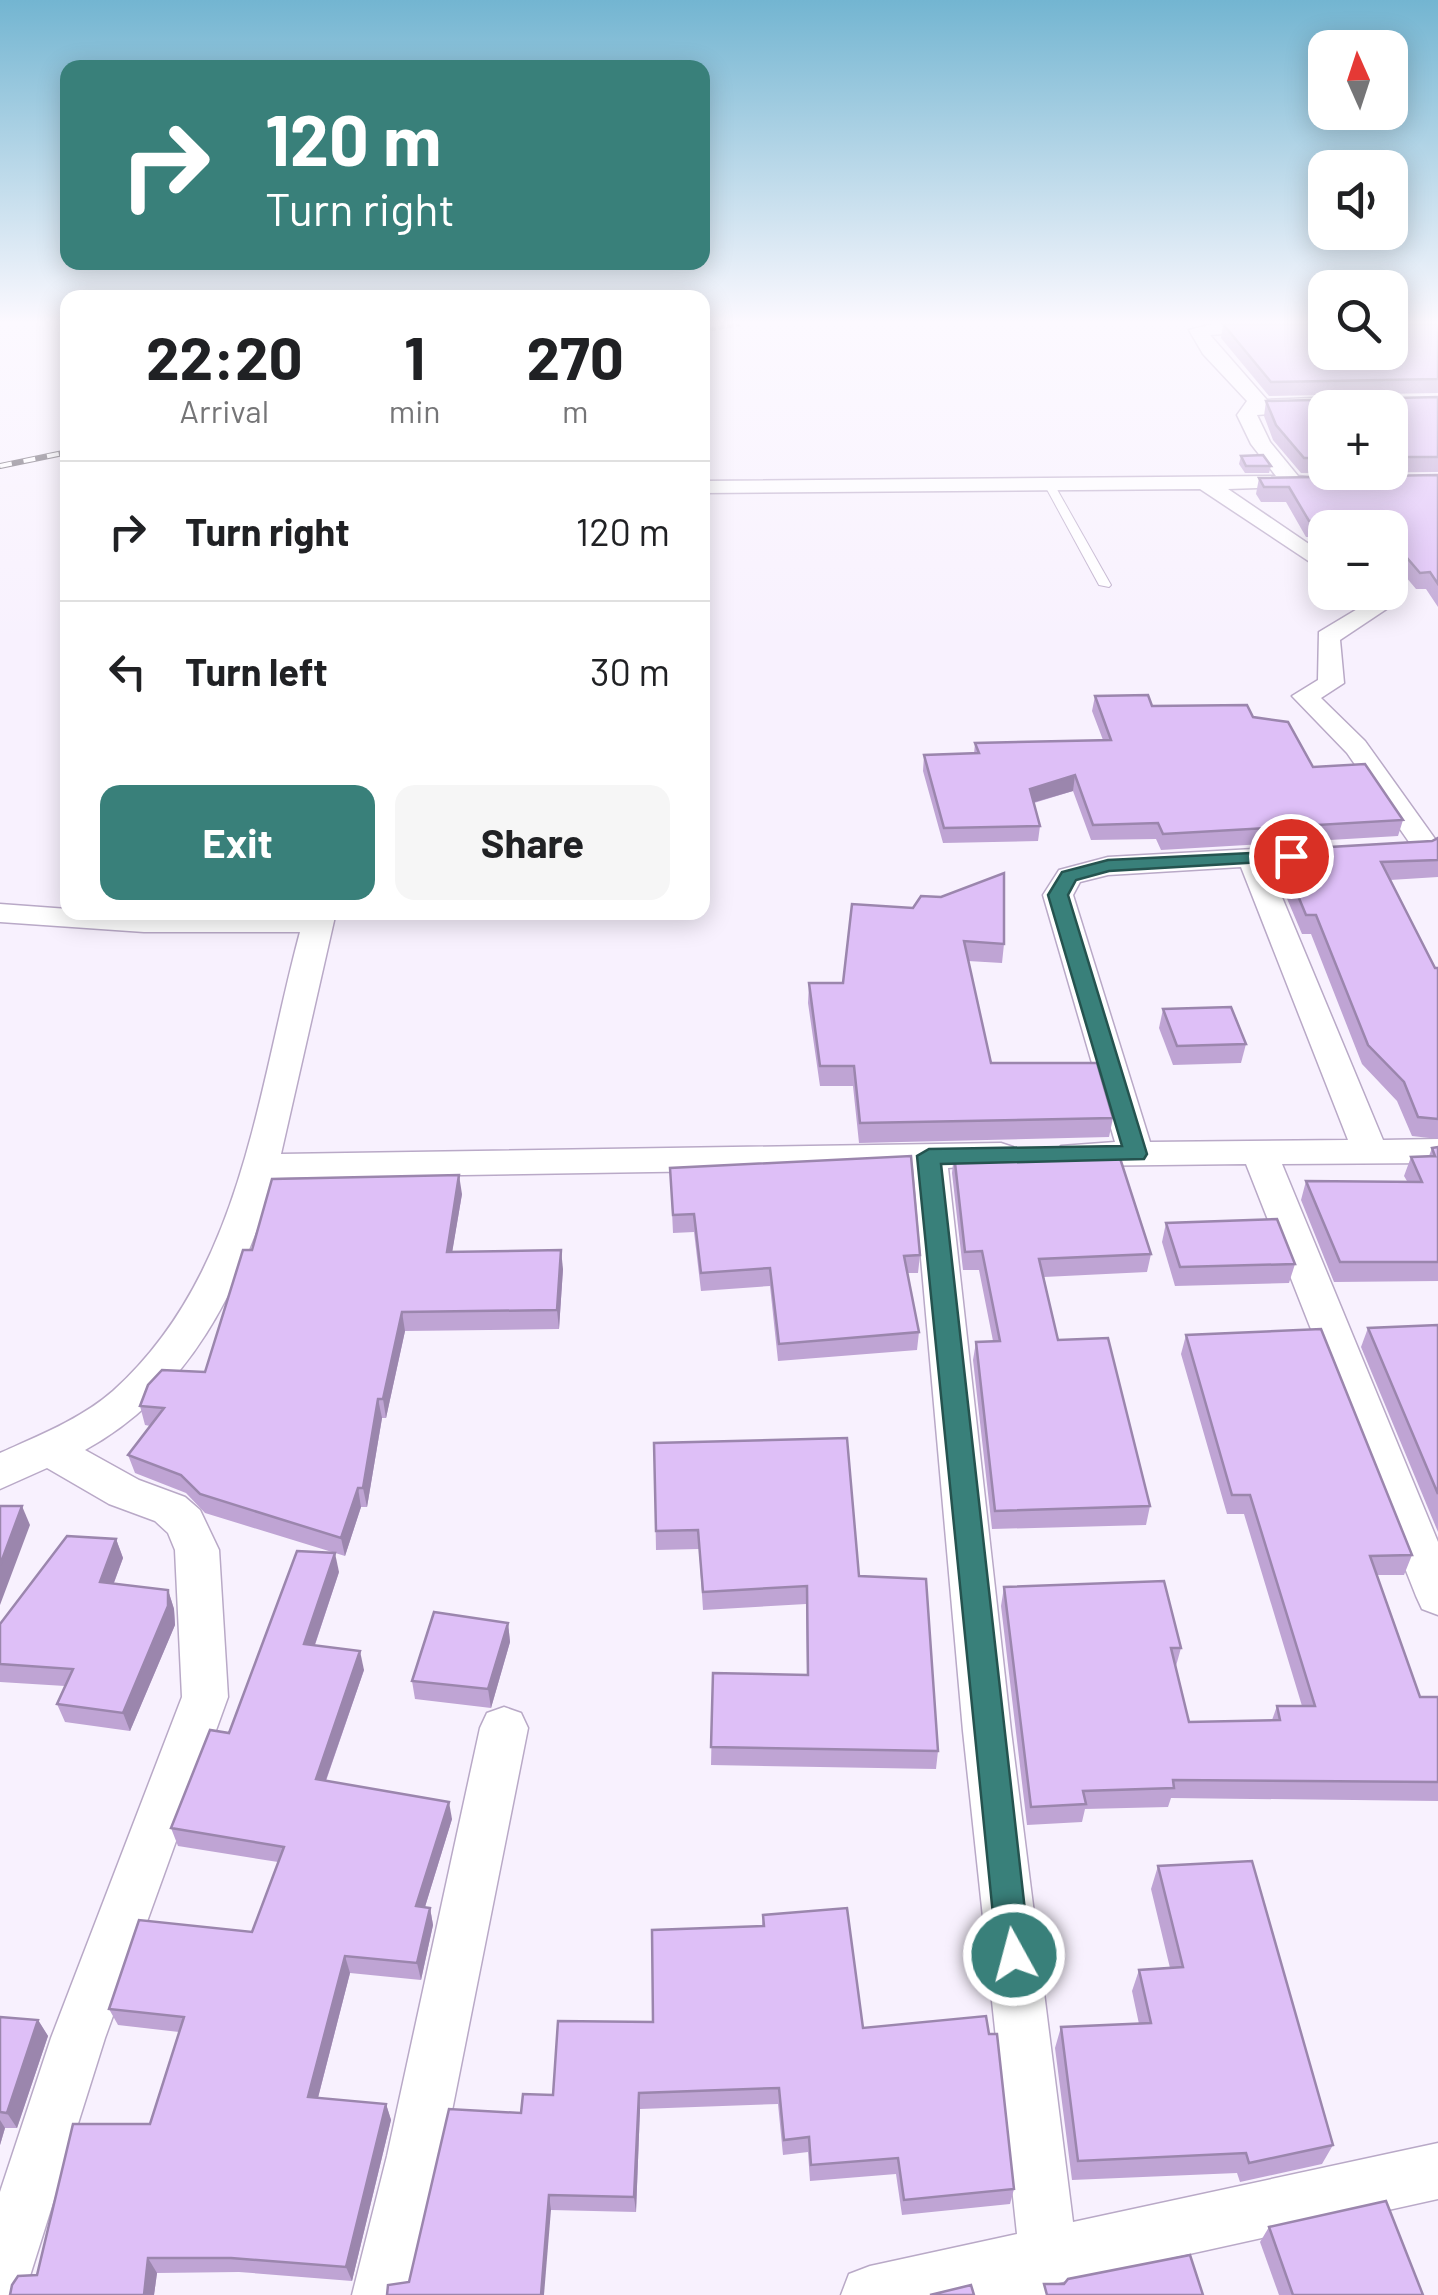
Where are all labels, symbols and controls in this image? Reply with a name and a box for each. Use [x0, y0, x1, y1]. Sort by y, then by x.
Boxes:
north arrow [1308, 30, 1408, 130]
map controls [1308, 30, 1408, 610]
text: 120 m [265, 96, 441, 180]
icon: right [100, 100, 230, 230]
button: sound [1308, 150, 1408, 250]
text: Turn right [265, 181, 455, 235]
button: search [1308, 270, 1408, 370]
text: 22:20 [146, 320, 303, 392]
text: 1 [404, 320, 425, 392]
text: 270 [526, 320, 624, 392]
button: + [1308, 390, 1408, 490]
text: Arrival [180, 391, 269, 429]
text: min [389, 391, 441, 429]
text: m [562, 391, 589, 429]
icon: right [100, 504, 155, 559]
text: Turn right [185, 508, 350, 554]
text: 120 m [576, 508, 670, 554]
button: − [1308, 510, 1408, 610]
icon: left [100, 644, 155, 699]
text: Turn left [185, 648, 328, 694]
text: 30 m [590, 648, 670, 694]
button: Exit [100, 785, 375, 900]
button: Share [395, 785, 670, 900]
pin [1249, 814, 1334, 899]
icon: arrive [1264, 829, 1319, 884]
position arrow [962, 1903, 1066, 2007]

